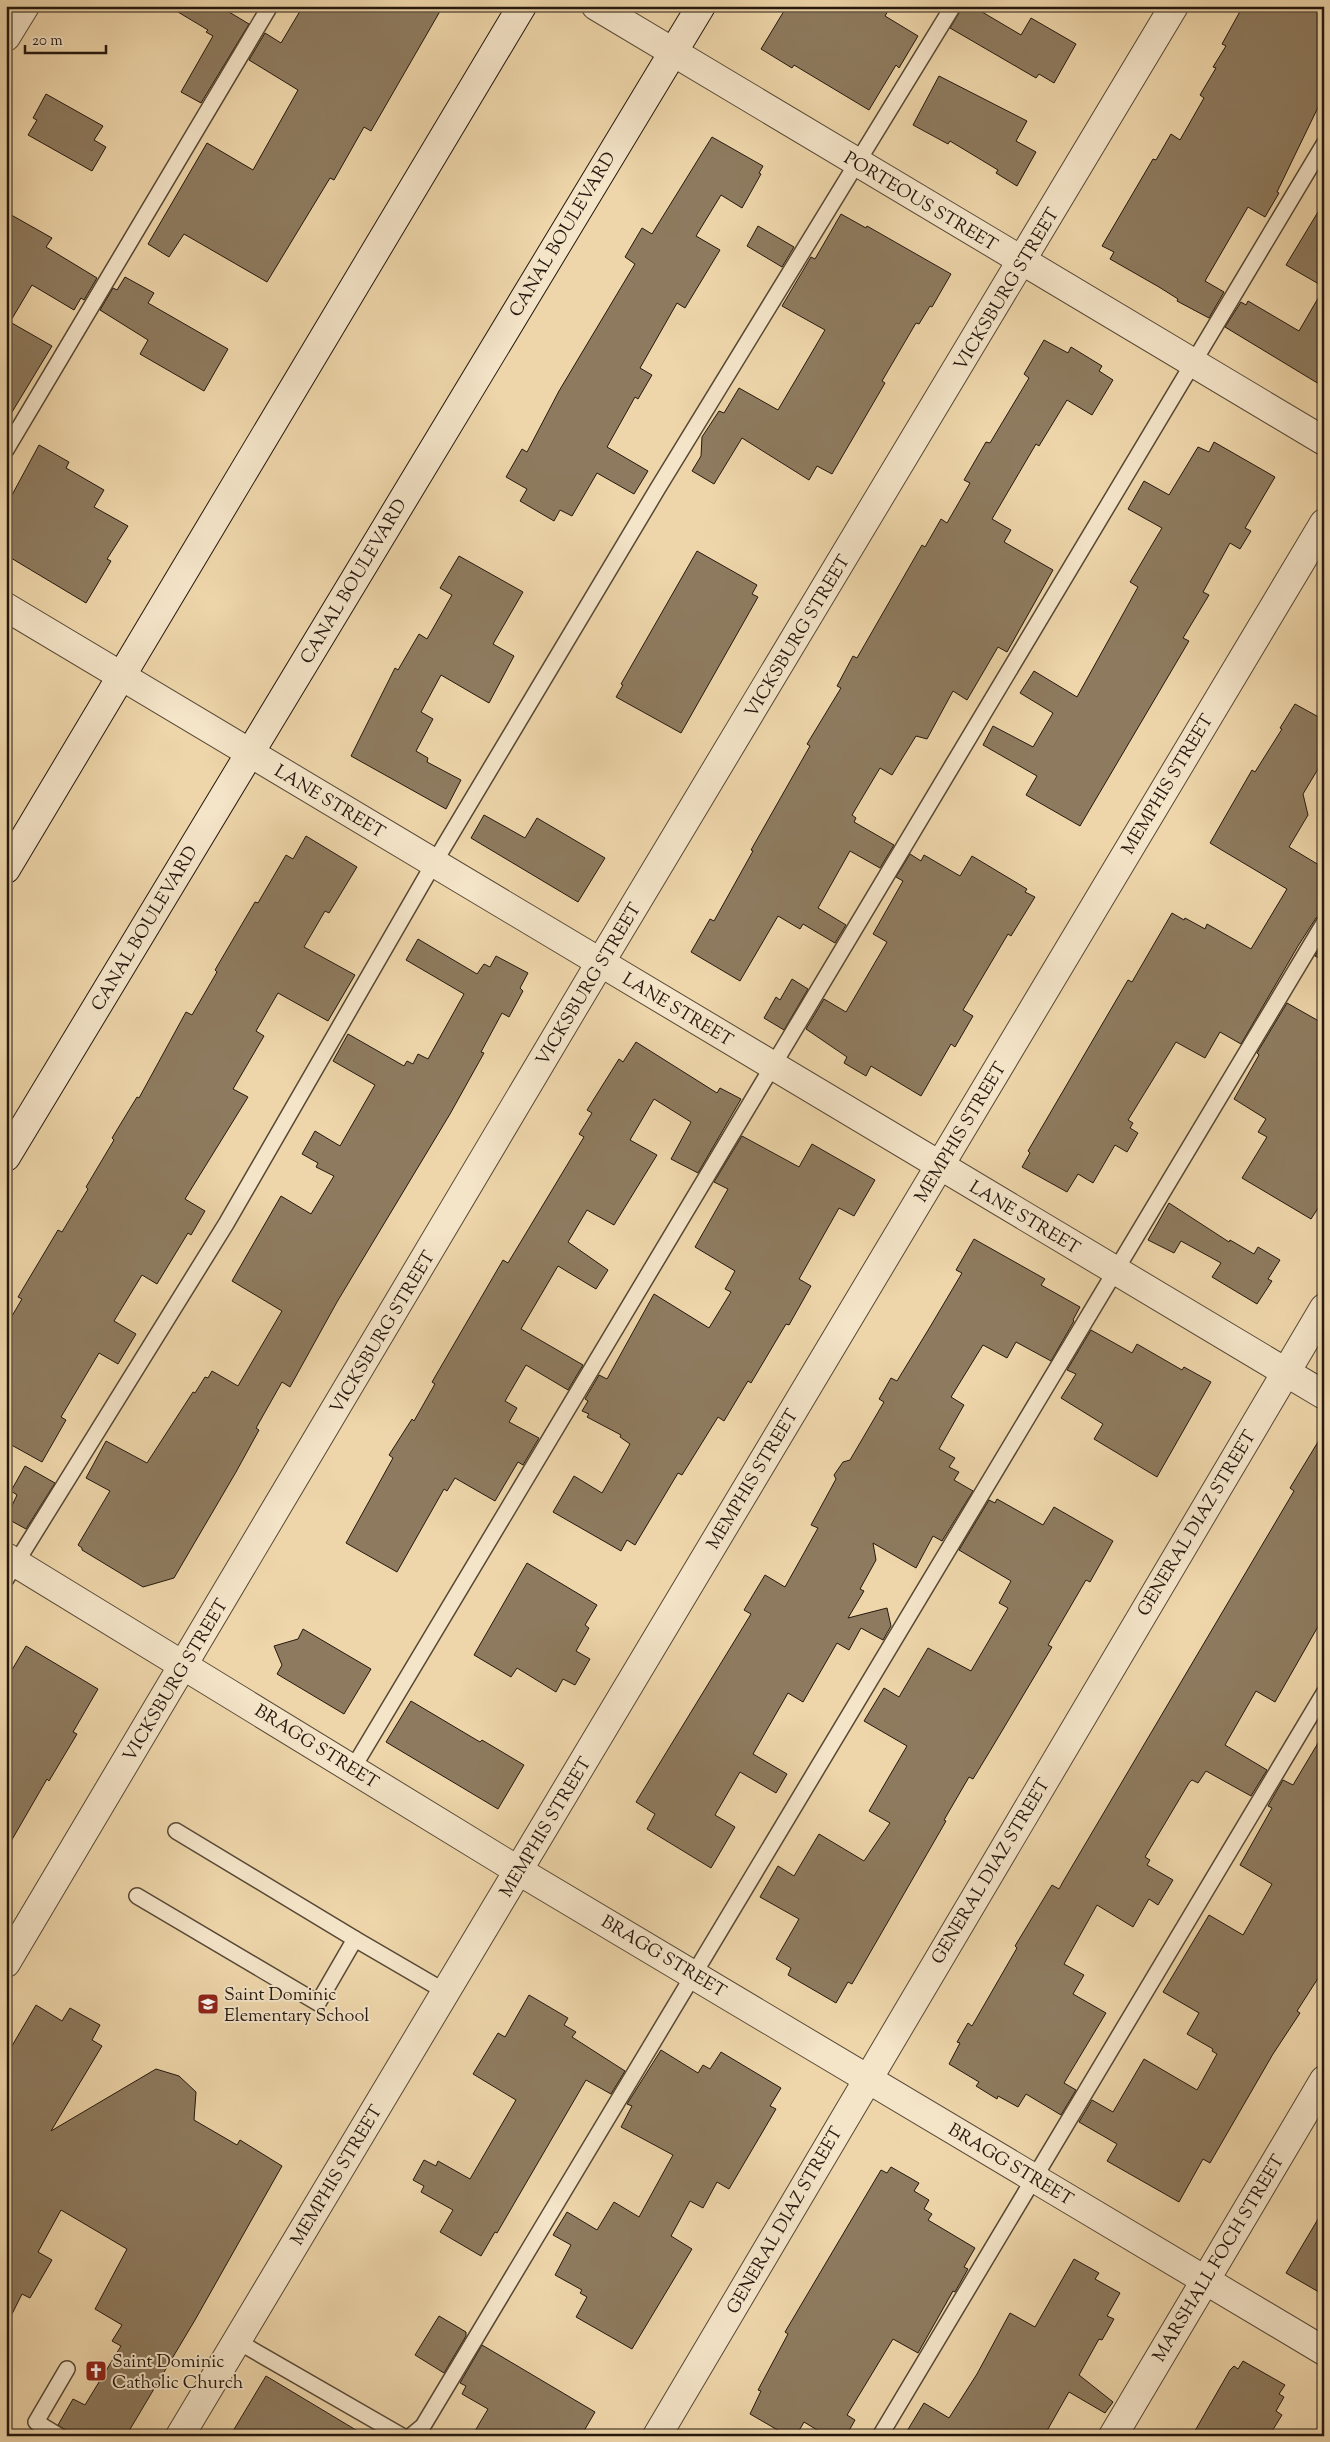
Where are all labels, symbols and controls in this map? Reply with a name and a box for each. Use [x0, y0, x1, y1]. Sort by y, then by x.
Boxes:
scale bar [25, 22, 106, 54]
text: 20 m [32, 31, 63, 52]
street label: PORTEOUS STREET [838, 146, 1002, 259]
street label: CANAL BOULEVARD [504, 147, 623, 323]
street label: VICKSBURG STREET [949, 203, 1067, 376]
street label: CANAL BOULEVARD [295, 494, 414, 670]
street label: VICKSBURG STREET [740, 550, 858, 723]
street label: MEMPHIS STREET [1116, 710, 1221, 860]
street label: LANE STREET [269, 759, 390, 846]
street label: CANAL BOULEVARD [86, 841, 205, 1017]
street label: VICKSBURG STREET [531, 898, 649, 1071]
street label: LANE STREET [617, 967, 738, 1054]
street label: MEMPHIS STREET [909, 1058, 1014, 1208]
street label: LANE STREET [964, 1175, 1085, 1262]
street label: VICKSBURG STREET [325, 1246, 443, 1419]
street label: MEMPHIS STREET [701, 1405, 806, 1555]
street label: GENERAL DIAZ STREET [1132, 1426, 1264, 1622]
street label: VICKSBURG STREET [118, 1594, 236, 1767]
street label: BRAGG STREET [249, 1699, 383, 1797]
street label: MEMPHIS STREET [494, 1753, 599, 1903]
street label: GENERAL DIAZ STREET [926, 1774, 1058, 1970]
street label: BRAGG STREET [595, 1910, 731, 2006]
place label: Saint Dominic Elementary School [224, 1983, 369, 2030]
school or university icon: Saint Dominic Elementary School [196, 1992, 220, 2016]
street label: MEMPHIS STREET [285, 2101, 390, 2251]
street label: BRAGG STREET [942, 2118, 1078, 2214]
street label: GENERAL DIAZ STREET [721, 2122, 850, 2320]
street label: MARSHALL FOCH STREET [1147, 2150, 1292, 2368]
place label: Saint Dominic Catholic Church [112, 2350, 244, 2397]
church icon: Saint Dominic Catholic Church [84, 2359, 108, 2383]

